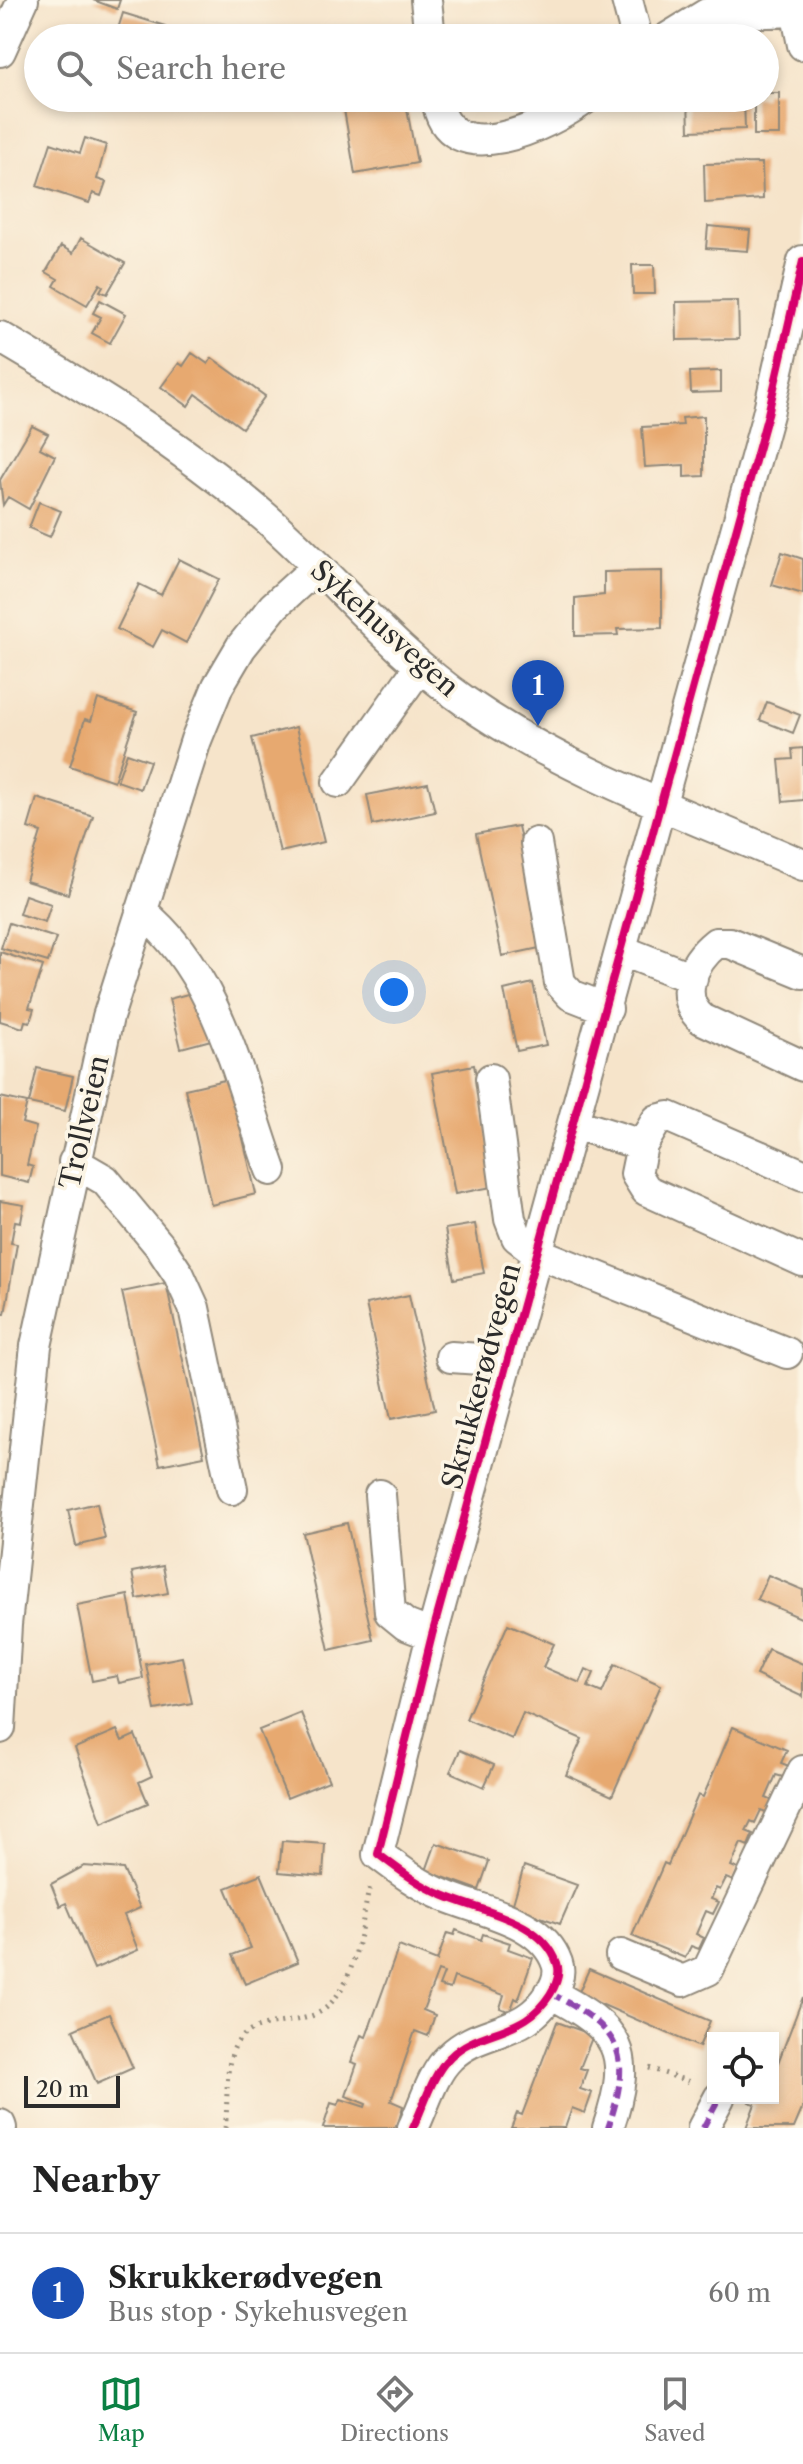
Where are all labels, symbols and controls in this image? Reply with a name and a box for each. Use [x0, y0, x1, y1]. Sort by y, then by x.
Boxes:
search box [24, 24, 779, 112]
icon: search [52, 46, 96, 90]
text: Search here [116, 50, 286, 87]
street label: Sykehusvegen [304, 553, 466, 703]
pin: 1 [512, 660, 564, 726]
your location [374, 972, 414, 1012]
street label: Trollveien [52, 1052, 116, 1192]
street label: Skrukkerødvegen [434, 1259, 528, 1493]
map controls [707, 2032, 779, 2104]
button: locate [707, 2032, 779, 2104]
scale bar [24, 2072, 120, 2108]
text: 20 m [36, 2076, 89, 2103]
text: Nearby [32, 2159, 160, 2201]
text: Skrukkerødvegen [108, 2259, 383, 2296]
text: 1 [52, 2277, 64, 2309]
text: 60 m [708, 2277, 771, 2309]
text: Bus stop · Sykehusvegen [108, 2296, 408, 2328]
tab: Map [98, 2372, 145, 2447]
tab: Directions [340, 2372, 449, 2447]
tab: Saved [644, 2372, 705, 2447]

